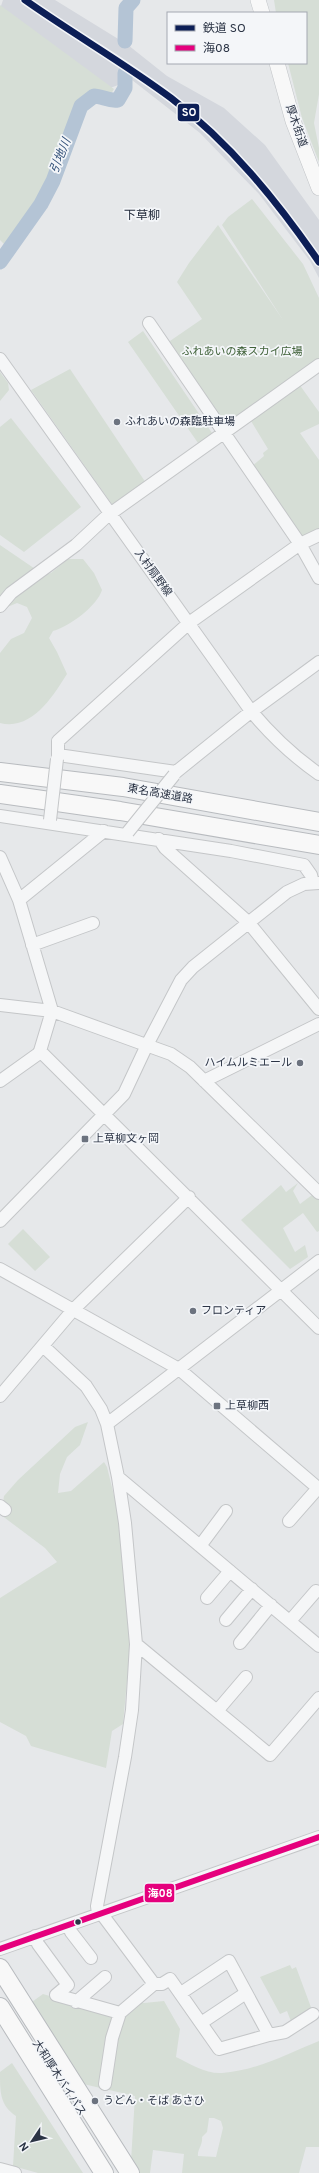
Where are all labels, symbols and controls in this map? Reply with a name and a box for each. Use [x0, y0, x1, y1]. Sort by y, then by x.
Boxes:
legend [167, 12, 307, 64]
text: 鉄道 SO [203, 21, 246, 37]
text: 海08 [203, 41, 230, 57]
line badge: SO [177, 103, 200, 122]
street label: 厚木街道 [282, 103, 310, 149]
text: SO [182, 106, 196, 120]
water label: 引地川 [47, 134, 76, 176]
district label: 下草柳 [124, 208, 160, 224]
park label: ふれあいの森スカイ広場 [182, 345, 303, 359]
place label: ふれあいの森臨駐車場 [125, 415, 235, 429]
marker: ふれあいの森臨駐車場 [112, 417, 122, 427]
street label: 入村扇野線 [131, 547, 175, 599]
street label: 東名高速道路 [126, 781, 194, 807]
place label: ハイムルミエール [204, 1056, 292, 1070]
marker: ハイムルミエール [295, 1058, 305, 1068]
place label: 上草柳文ヶ岡 [93, 1132, 159, 1146]
marker: 上草柳文ヶ岡 [80, 1134, 90, 1144]
place label: フロンティア [201, 1304, 266, 1318]
marker: フロンティア [188, 1306, 198, 1316]
place label: 上草柳西 [225, 1399, 269, 1413]
marker: 上草柳西 [212, 1401, 222, 1411]
line badge: 海08 [144, 1883, 175, 1903]
text: 海08 [147, 1887, 173, 1901]
unlabelled marker [73, 1917, 83, 1927]
street label: 大和厚木バイパス [29, 2037, 89, 2119]
place label: うどん・そば あさひ [103, 2094, 205, 2108]
marker: うどん・そば あさひ [90, 2096, 100, 2106]
north arrow [12, 2121, 52, 2161]
text: N [17, 2139, 33, 2153]

